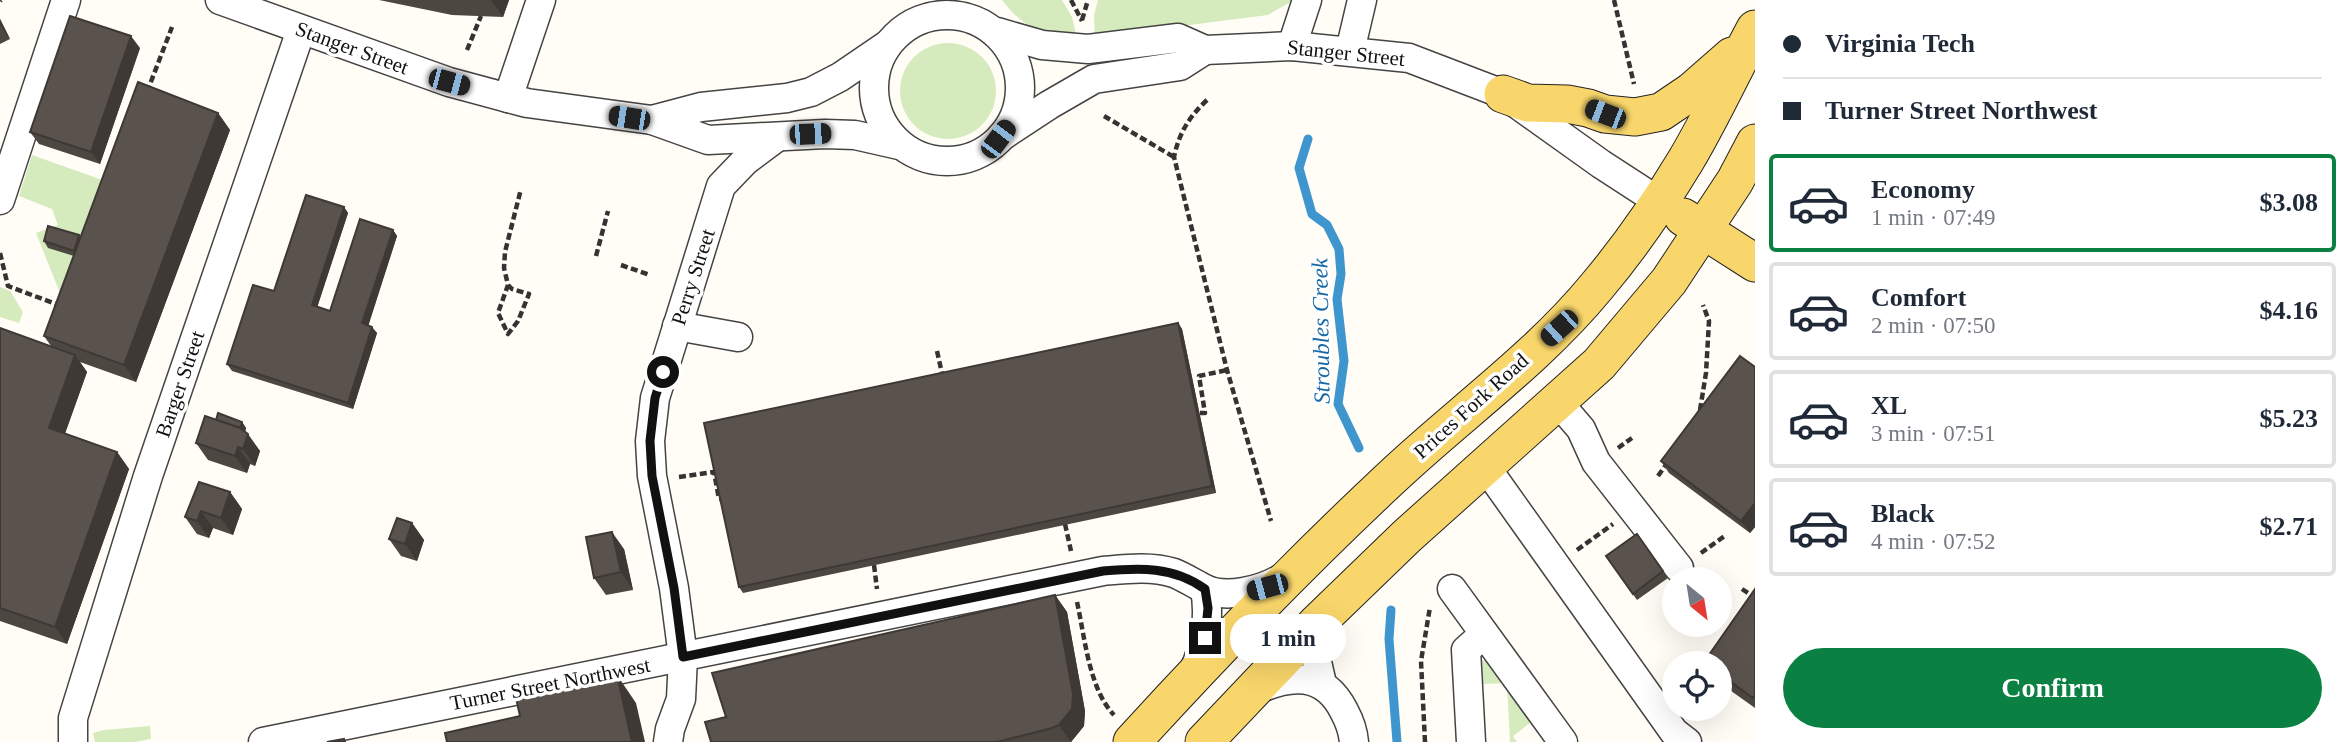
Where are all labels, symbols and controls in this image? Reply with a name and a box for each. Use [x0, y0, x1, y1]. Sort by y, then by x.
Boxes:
street label: Stanger Street [292, 16, 412, 80]
text: Virginia Tech [1825, 29, 1975, 58]
street label: Stanger Street [1286, 35, 1406, 71]
car [426, 66, 473, 98]
text: Turner Street Northwest [1825, 96, 2097, 125]
car [1582, 97, 1629, 131]
car [607, 104, 652, 132]
car [977, 116, 1020, 162]
car [789, 123, 832, 145]
icon: car [1787, 172, 1850, 235]
text: Economy [1871, 175, 1975, 204]
text: $3.08 [2260, 188, 2318, 217]
text: 1 min · 07:49 [1871, 205, 1996, 230]
street label: Perry Street [666, 226, 720, 328]
water label: Stroubles Creek [1307, 257, 1335, 404]
icon: car [1787, 280, 1850, 343]
text: Comfort [1871, 283, 1966, 312]
text: $4.16 [2260, 296, 2318, 325]
car [1537, 306, 1582, 350]
text: 2 min · 07:50 [1871, 313, 1996, 338]
street label: Barger Street [151, 327, 209, 440]
street label: Prices Fork Road [1409, 348, 1534, 464]
route start [647, 356, 679, 388]
icon: car [1787, 388, 1850, 451]
text: XL [1871, 391, 1907, 420]
text: $5.23 [2260, 404, 2318, 433]
text: 3 min · 07:51 [1871, 421, 1996, 446]
icon: car [1787, 496, 1850, 559]
text: Black [1871, 499, 1935, 528]
text: $2.71 [2260, 512, 2318, 541]
text: 4 min · 07:52 [1871, 529, 1996, 554]
north arrow [1662, 567, 1732, 637]
map controls [1662, 567, 1732, 721]
car [1244, 571, 1291, 603]
callout: 1 min [1230, 614, 1345, 662]
route end [1189, 622, 1221, 654]
text: 1 min [1260, 626, 1316, 651]
button: Confirm [1783, 648, 2322, 728]
button: locate [1662, 651, 1732, 721]
street label: Turner Street Northwest [448, 653, 652, 715]

